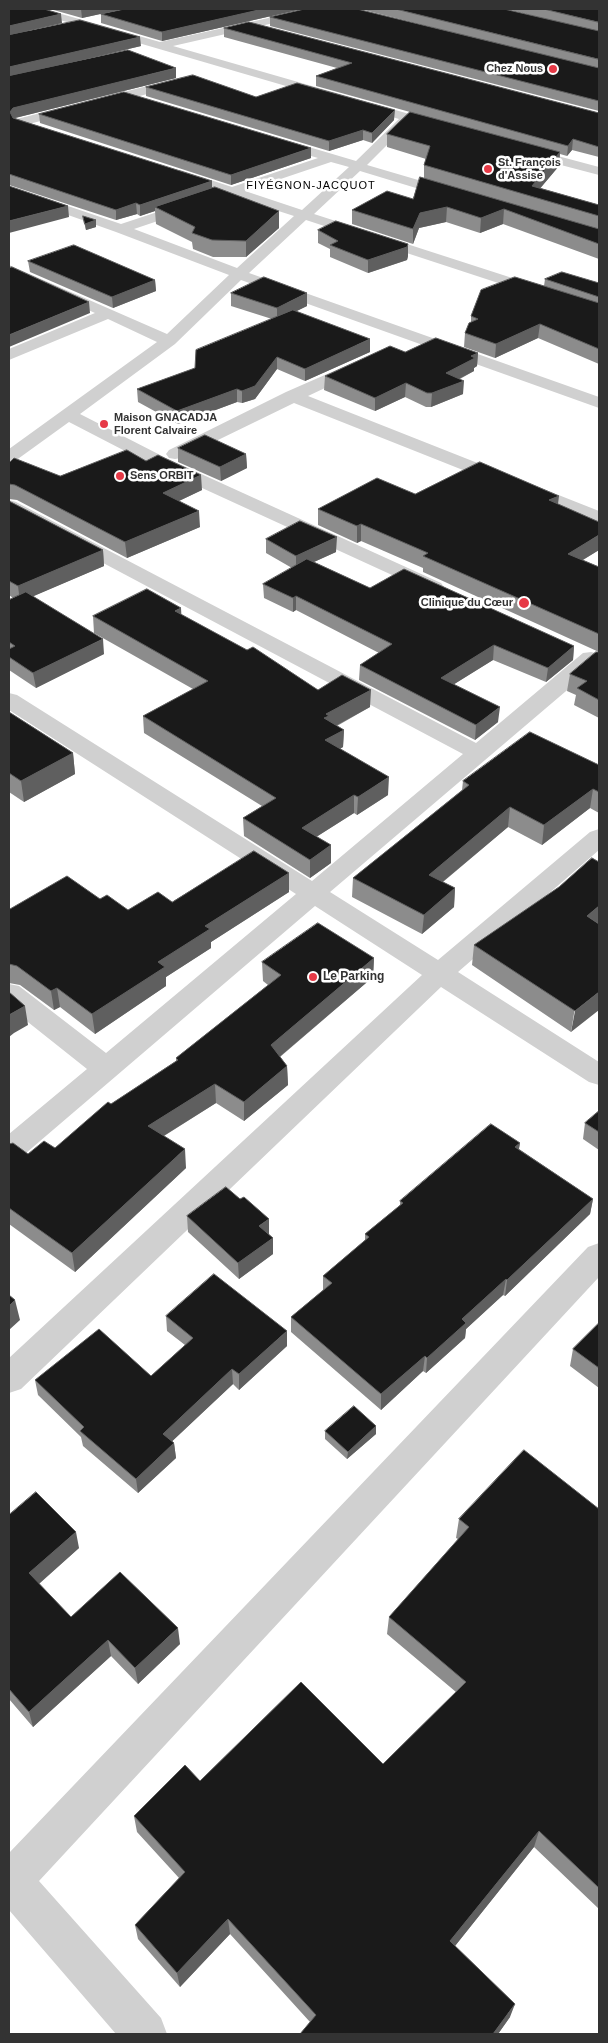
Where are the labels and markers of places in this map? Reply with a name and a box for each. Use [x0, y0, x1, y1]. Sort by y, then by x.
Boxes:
place label: Chez Nous [486, 62, 543, 76]
marker: Chez Nous [547, 63, 559, 75]
place label: St. François d'Assise [498, 156, 561, 182]
marker: St. François d'Assise [482, 163, 494, 175]
place label: Maison GNACADJA Florent Calvaire [114, 411, 217, 437]
marker: Maison GNACADJA Florent Calvaire [98, 418, 110, 430]
place label: Sens ORBIT [130, 469, 194, 483]
marker: Sens ORBIT [114, 470, 126, 482]
place label: Clinique du Cœur [421, 596, 513, 610]
marker: Clinique du Cœur [517, 596, 531, 610]
place label: Le Parking [323, 970, 384, 984]
marker: Le Parking [307, 971, 319, 983]

